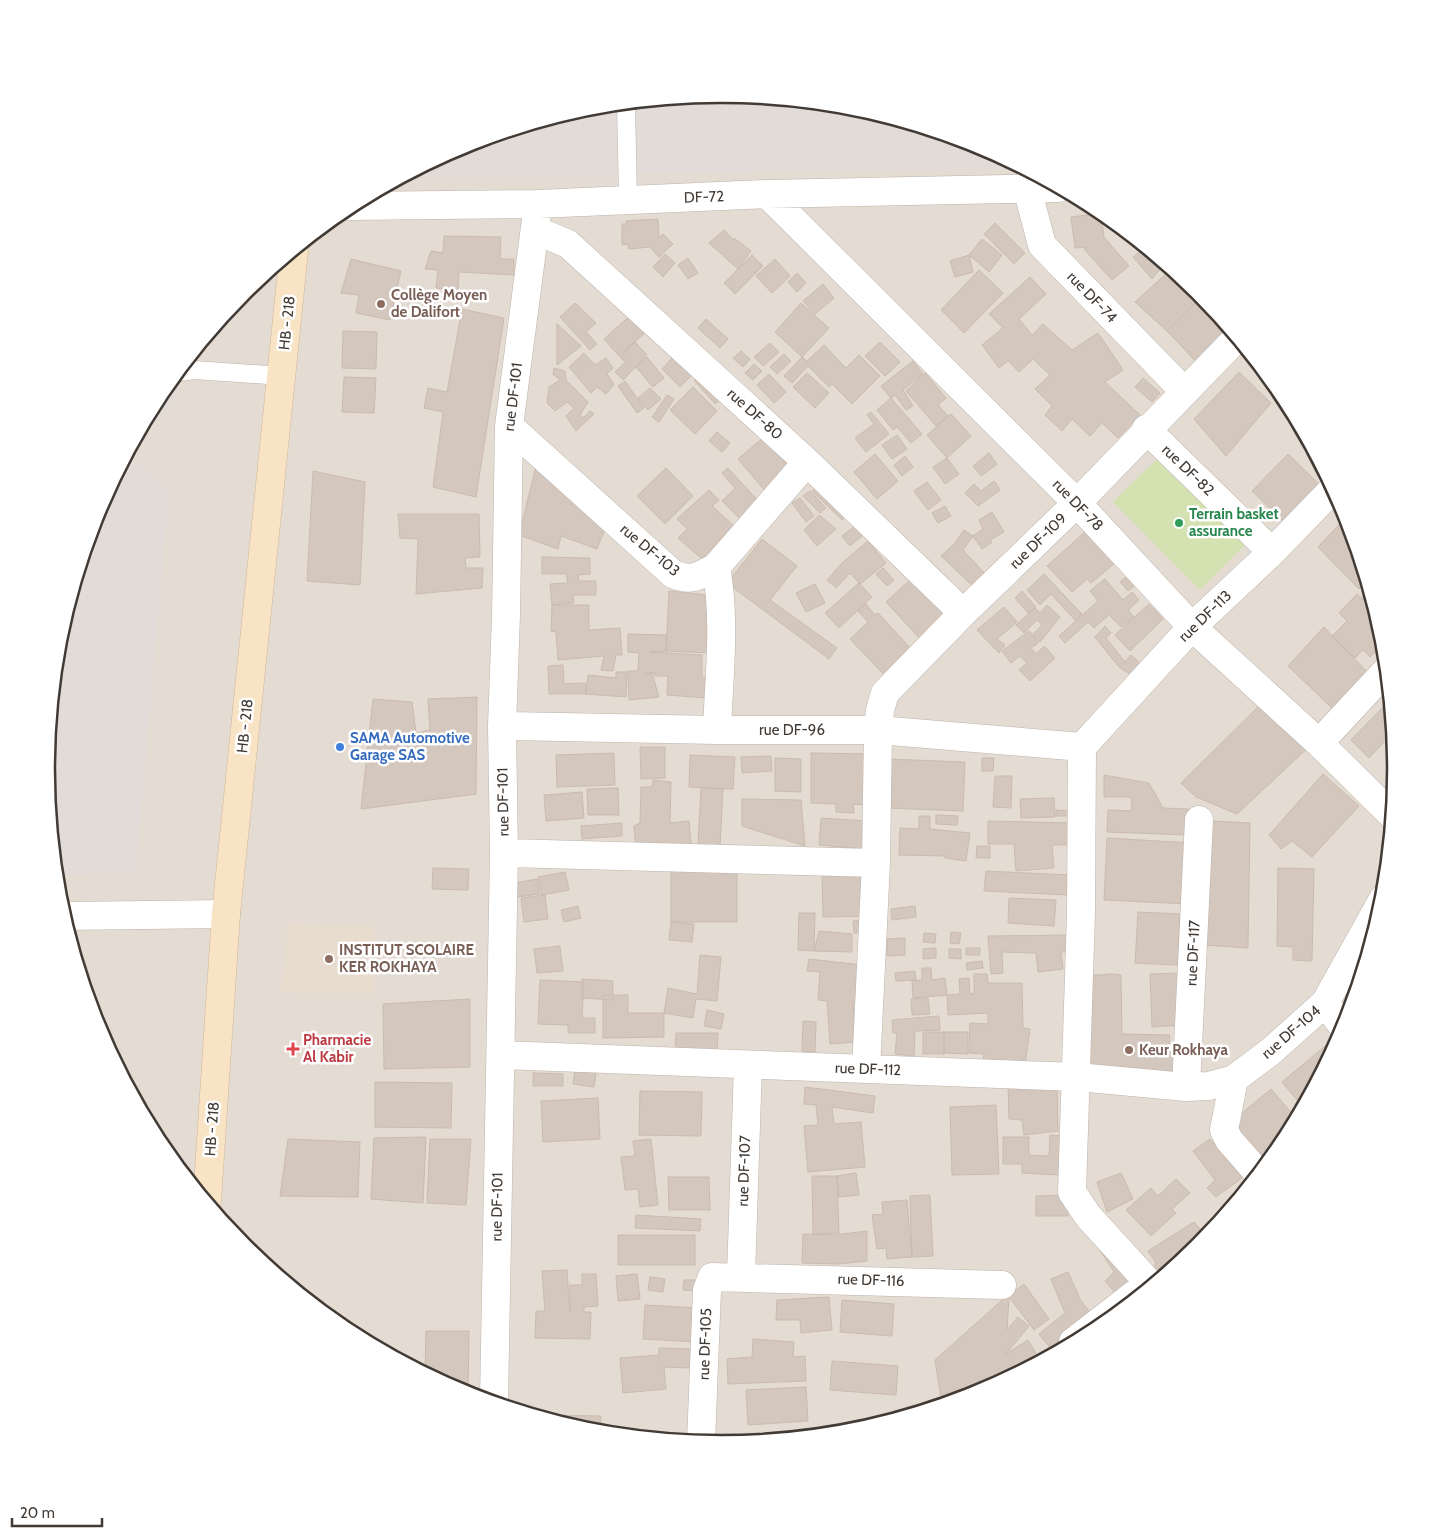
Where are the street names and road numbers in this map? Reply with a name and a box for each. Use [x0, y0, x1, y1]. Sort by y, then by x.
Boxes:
street label: DF-72 [684, 187, 725, 207]
street label: rue DF-74 [1063, 268, 1121, 327]
street label: HB - 218 [275, 295, 299, 351]
street label: rue DF-101 [500, 362, 526, 432]
street label: rue DF-80 [724, 384, 786, 444]
street label: rue DF-82 [1158, 441, 1218, 499]
street label: rue DF-78 [1049, 475, 1107, 535]
street label: rue DF-109 [1006, 509, 1070, 573]
street label: rue DF-103 [617, 520, 683, 580]
street label: rue DF-113 [1175, 586, 1235, 646]
street label: HB - 218 [233, 698, 257, 754]
street label: rue DF-96 [759, 721, 825, 739]
street label: rue DF-101 [493, 767, 513, 837]
street label: rue DF-117 [1182, 919, 1204, 986]
street label: rue DF-104 [1258, 1001, 1325, 1063]
street label: rue DF-112 [835, 1059, 902, 1079]
street label: HB - 218 [201, 1101, 223, 1157]
street label: rue DF-107 [734, 1135, 754, 1207]
street label: rue DF-101 [487, 1172, 507, 1242]
street label: rue DF-116 [837, 1270, 905, 1290]
street label: rue DF-105 [695, 1308, 715, 1380]

